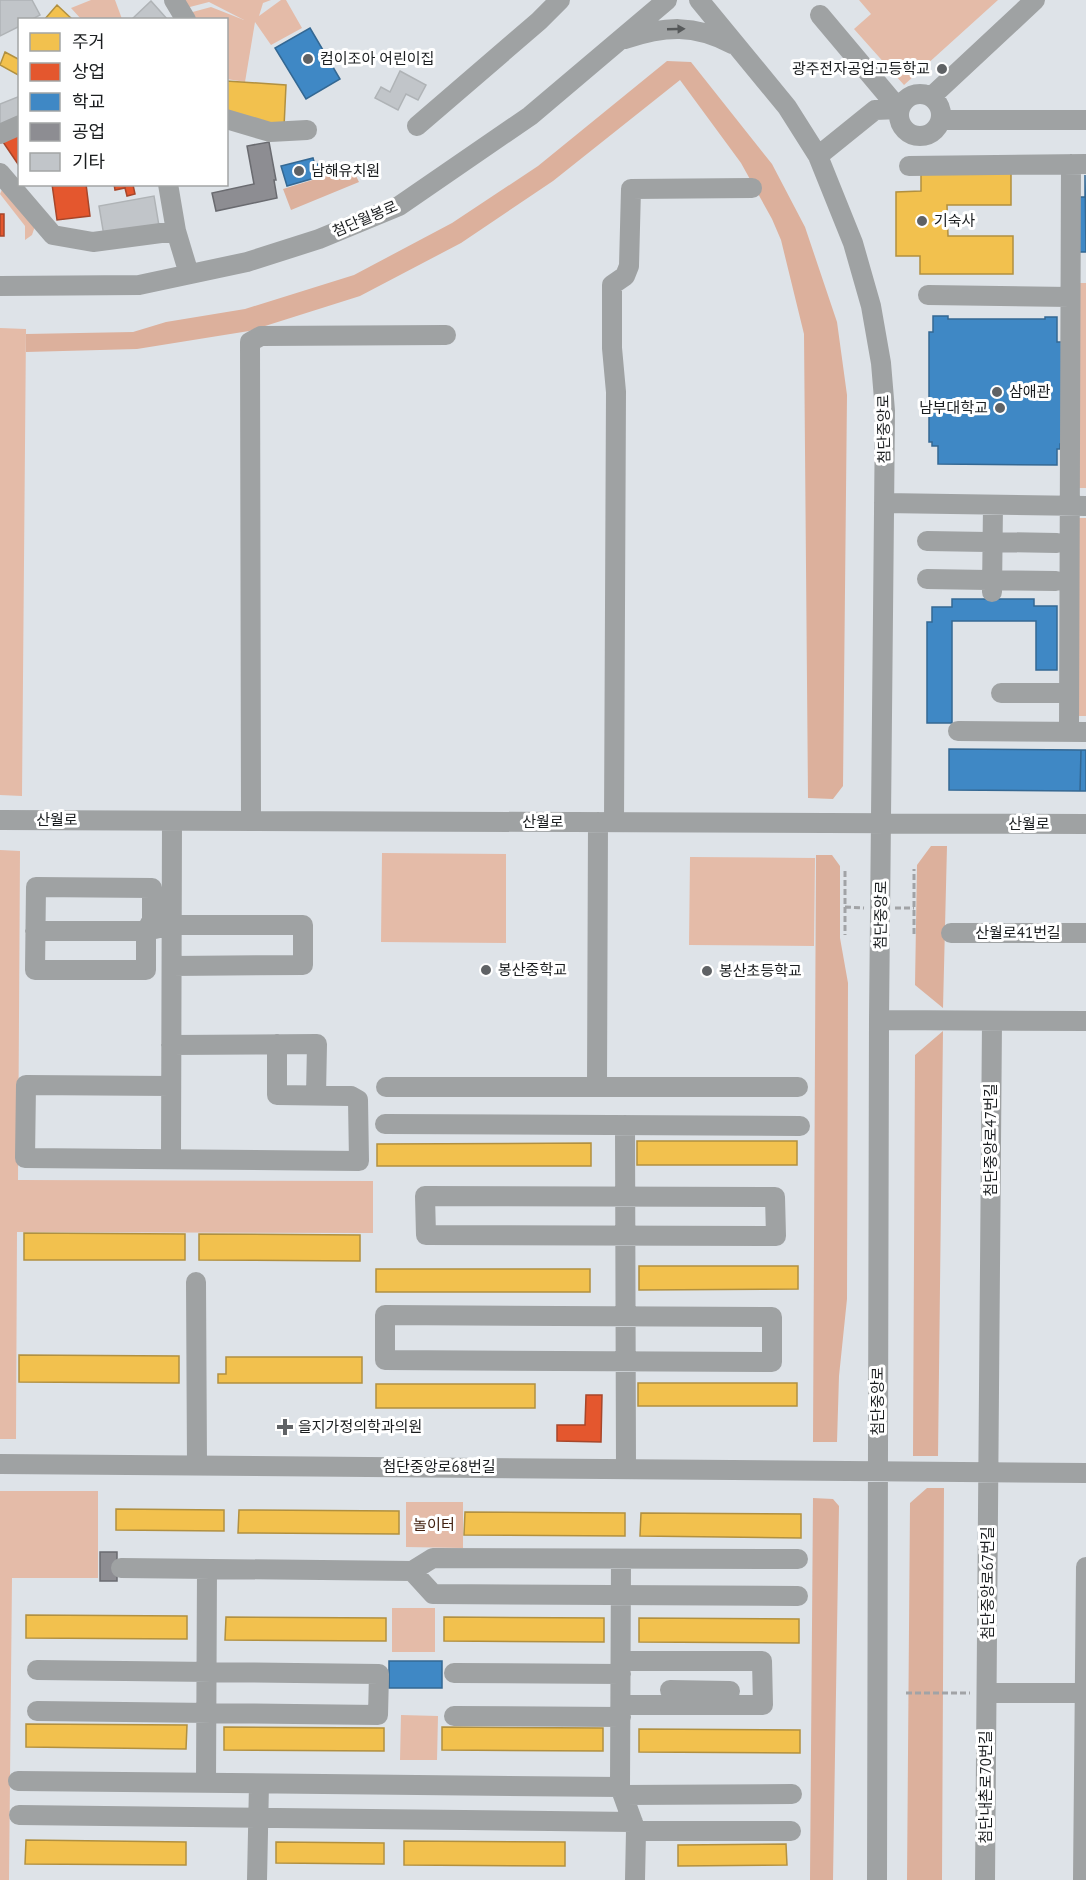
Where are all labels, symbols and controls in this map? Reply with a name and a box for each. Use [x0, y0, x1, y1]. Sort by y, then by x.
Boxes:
legend [18, 18, 228, 186]
one-way arrow [667, 24, 686, 33]
text: 주거 [72, 30, 105, 53]
place label: 컴이조아 어린이집 [320, 49, 434, 68]
marker: 컴이조아 어린이집 [301, 52, 315, 66]
place label: 광주전자공업고등학교 [792, 59, 930, 78]
text: 상업 [72, 60, 105, 83]
marker: 광주전자공업고등학교 [935, 62, 949, 76]
text: 학교 [72, 90, 105, 113]
text: 공업 [72, 120, 105, 143]
text: 기타 [72, 150, 106, 173]
place label: 남해유치원 [311, 161, 380, 180]
marker: 남해유치원 [292, 164, 306, 178]
street label: 첨단월봉로 [329, 196, 400, 241]
place label: 기숙사 [934, 211, 976, 230]
marker: 기숙사 [915, 214, 929, 228]
place label: 삼애관 [1009, 382, 1051, 401]
marker: 삼애관 [990, 385, 1004, 399]
street label: 첨단중앙로 [873, 394, 894, 464]
place label: 남부대학교 [919, 398, 988, 417]
marker: 남부대학교 [993, 401, 1007, 415]
street label: 산월로 [36, 810, 78, 829]
street label: 산월로 [522, 812, 564, 831]
street label: 산월로 [1008, 814, 1050, 833]
street label: 첨단중앙로 [870, 880, 891, 950]
street label: 산월로41번길 [975, 923, 1061, 942]
place label: 봉산중학교 [498, 960, 567, 979]
place label: 봉산초등학교 [719, 961, 802, 980]
marker: 봉산중학교 [479, 963, 493, 977]
marker: 봉산초등학교 [700, 964, 714, 978]
street label: 첨단중앙로47번길 [981, 1084, 1000, 1196]
street label: 첨단중앙로 [868, 1366, 887, 1436]
place label: 을지가정의학과의원 [298, 1417, 422, 1436]
marker: 을지가정의학과의원 [276, 1418, 294, 1436]
street label: 첨단중앙로68번길 [383, 1457, 495, 1476]
park label: 놀이터 [413, 1515, 455, 1534]
street label: 첨단중앙로67번길 [978, 1527, 997, 1639]
street label: 첨단내촌로70번길 [976, 1731, 995, 1843]

